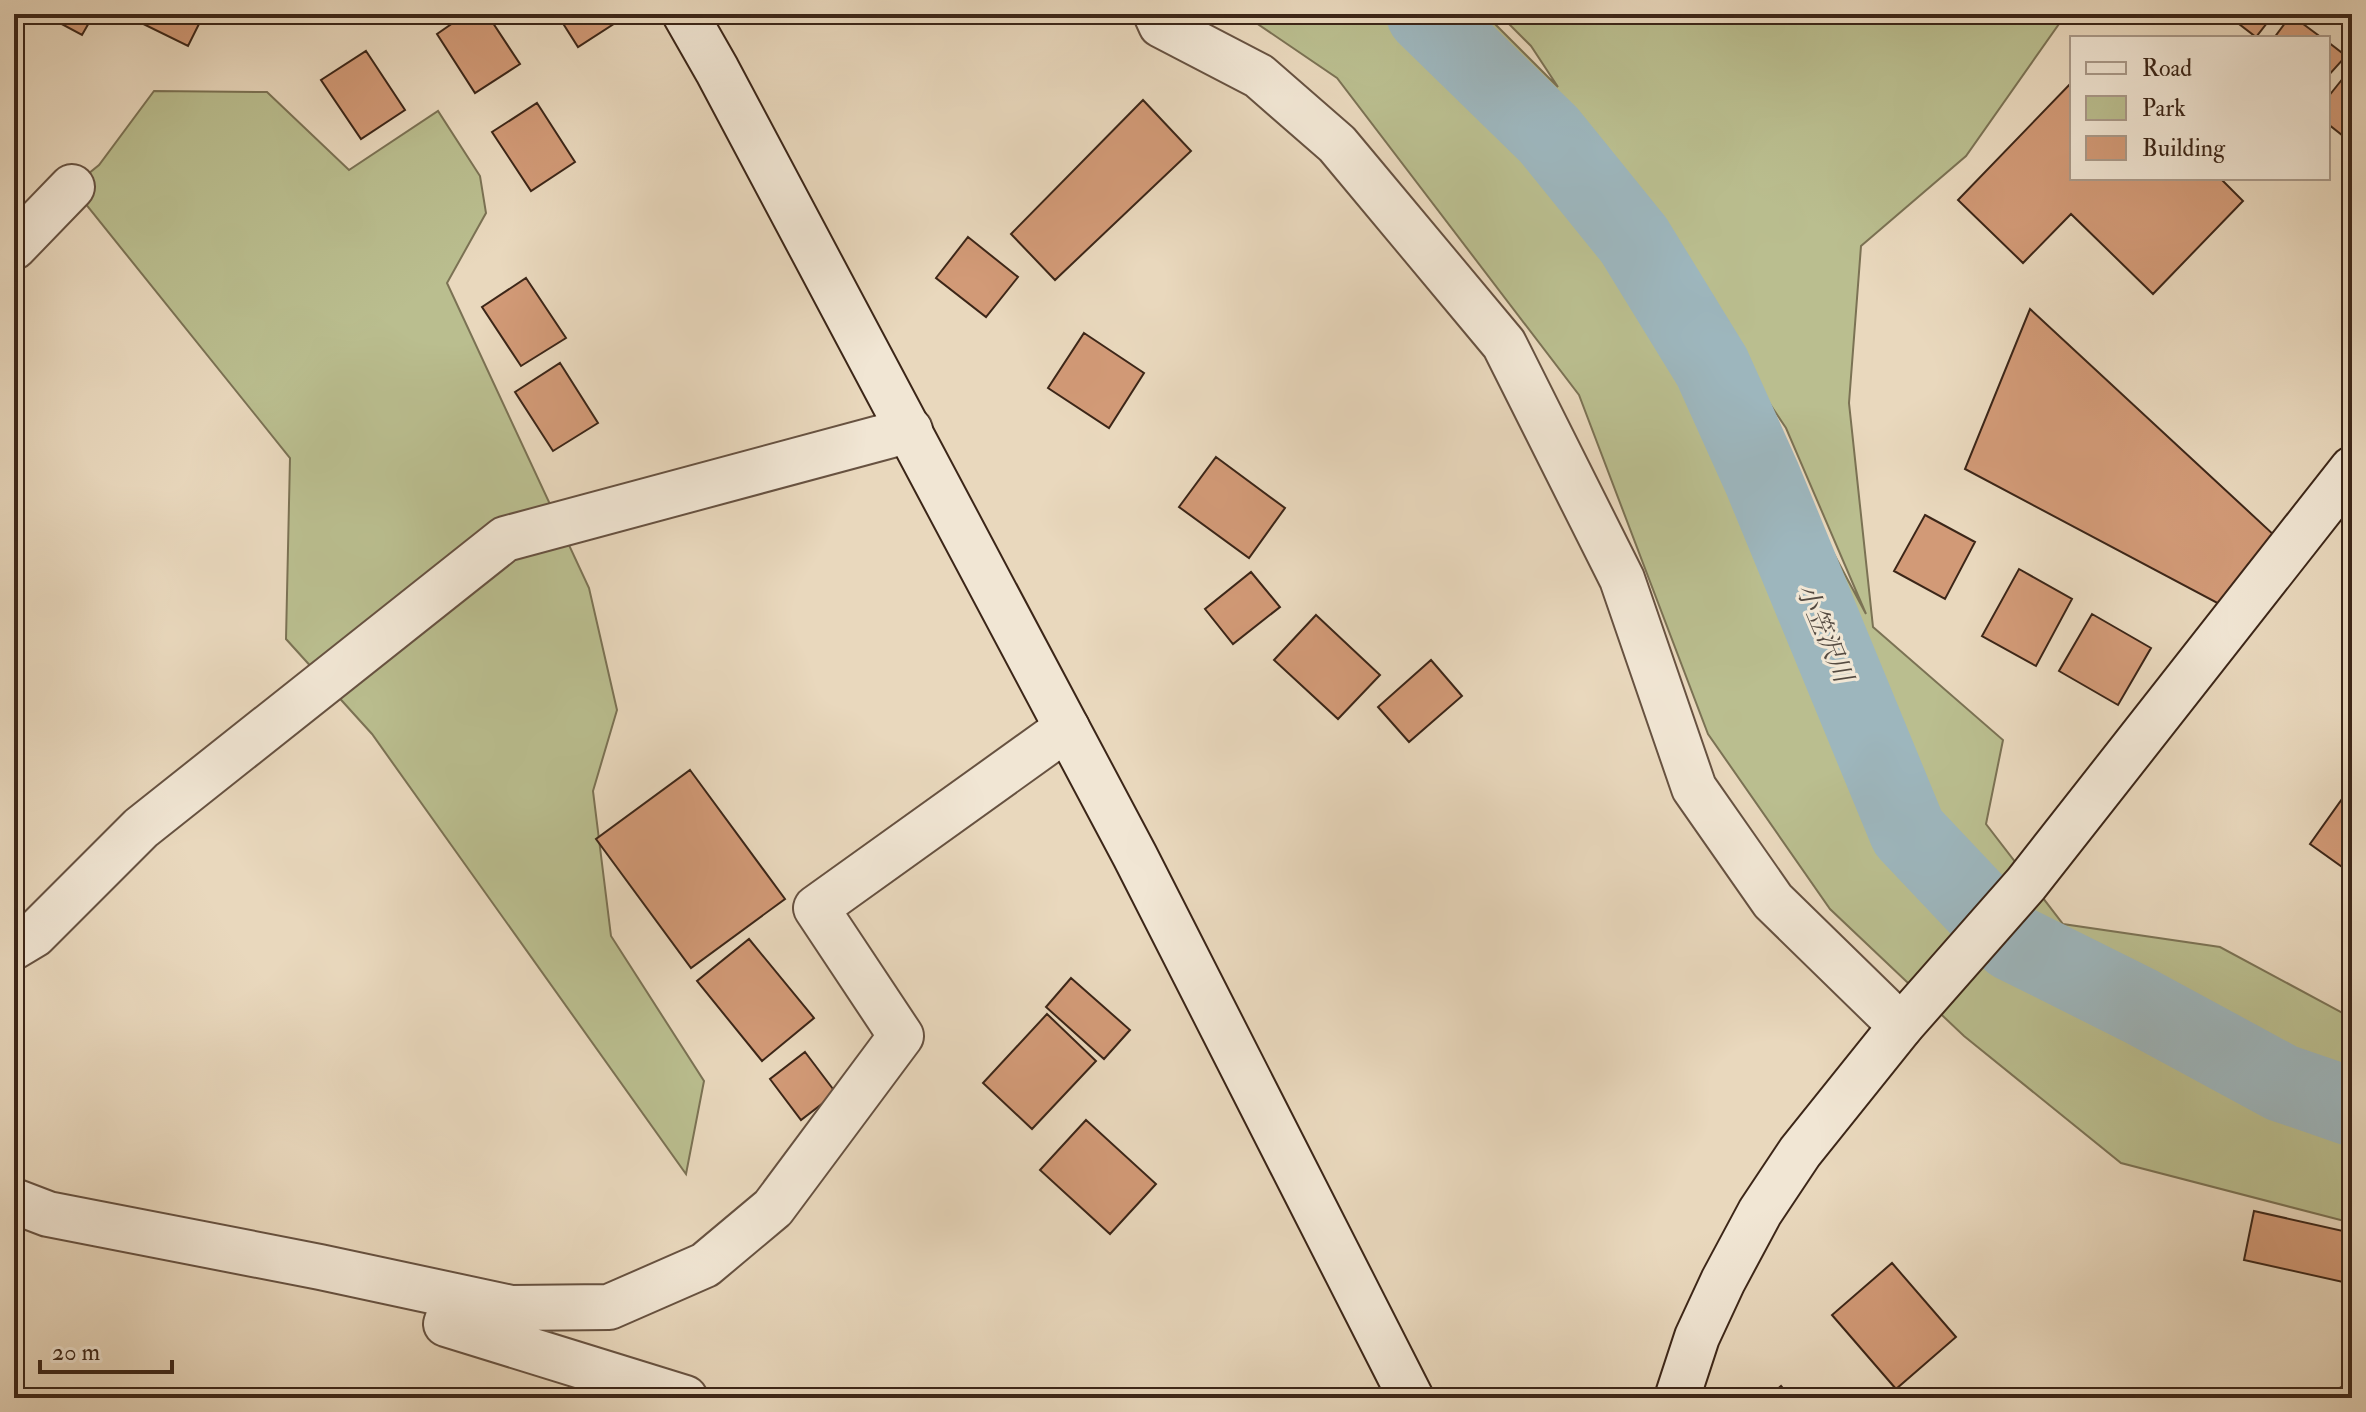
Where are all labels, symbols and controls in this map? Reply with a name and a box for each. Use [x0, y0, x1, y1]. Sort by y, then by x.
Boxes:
legend [2070, 36, 2330, 180]
text: Road [2142, 53, 2192, 84]
text: Park [2142, 93, 2186, 124]
text: Building [2142, 133, 2226, 164]
water label: 小笠沢川 [1789, 579, 1860, 690]
scale bar [40, 1324, 172, 1374]
text: 20 m [52, 1337, 101, 1368]

